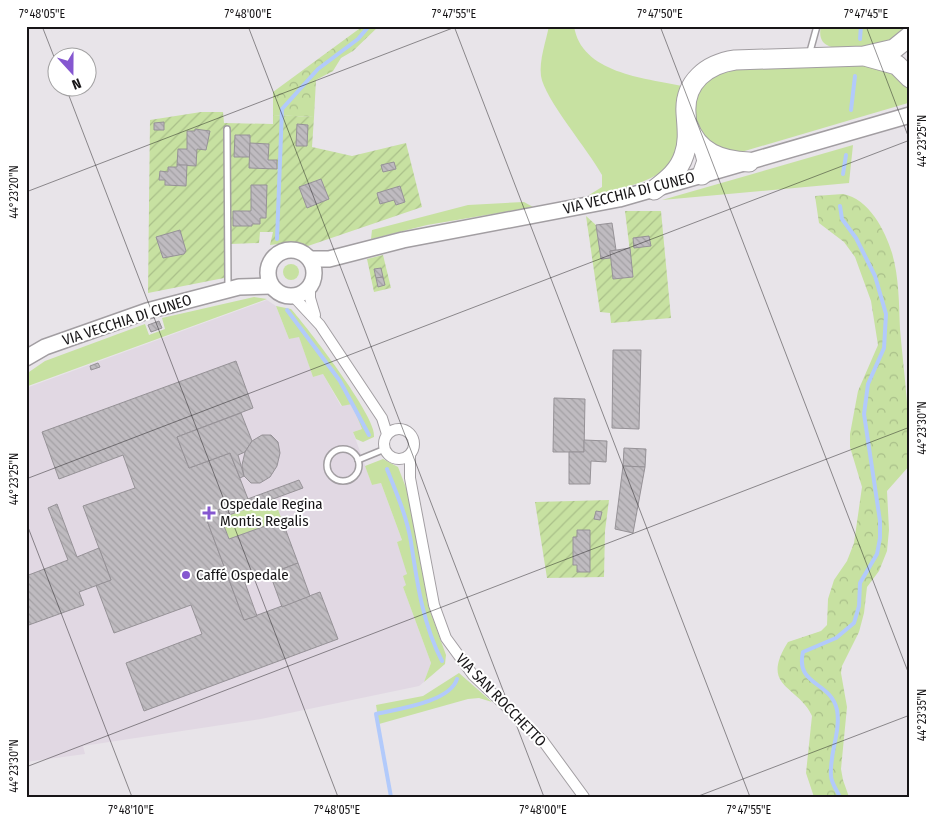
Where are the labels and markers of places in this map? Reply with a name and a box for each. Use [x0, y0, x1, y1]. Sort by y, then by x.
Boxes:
place label: Ospedale Regina Montis Regalis [220, 495, 323, 530]
marker: Ospedale Regina Montis Regalis [202, 506, 216, 520]
place label: Caffé Ospedale [196, 566, 289, 584]
marker: Caffé Ospedale [180, 569, 192, 581]

